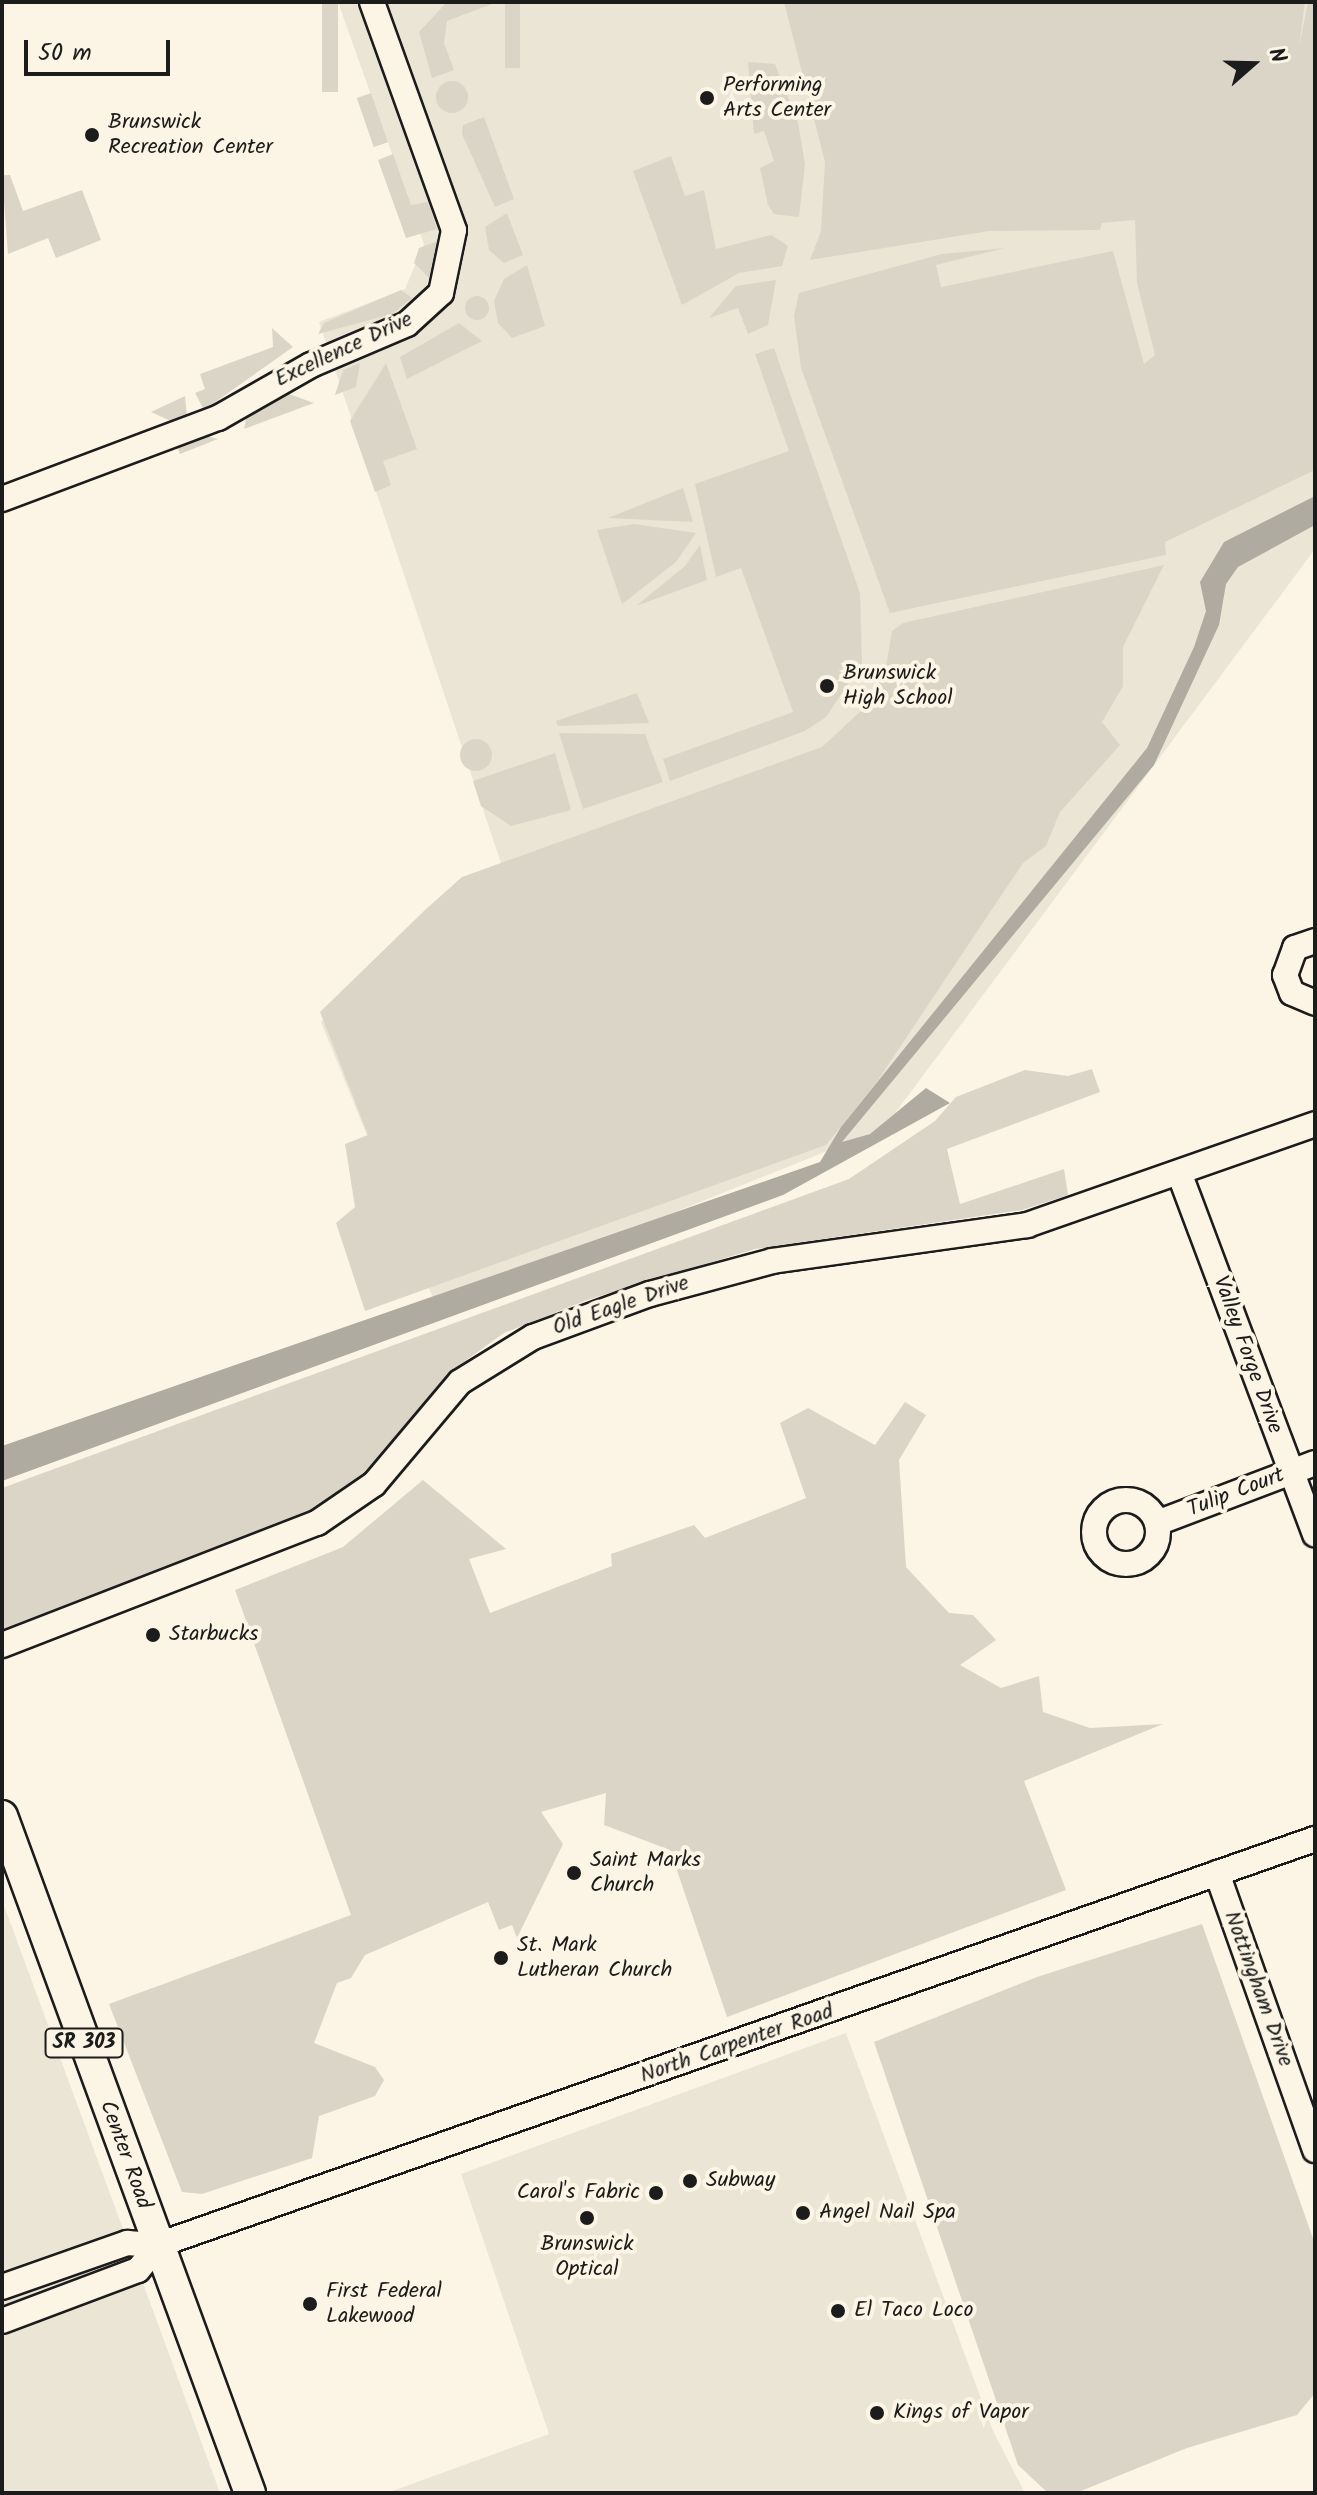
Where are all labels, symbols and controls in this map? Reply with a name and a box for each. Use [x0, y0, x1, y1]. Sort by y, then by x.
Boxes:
scale bar [28, 24, 174, 74]
north arrow [1213, 24, 1293, 104]
text: 50 m [38, 34, 92, 73]
text: N [1257, 43, 1295, 68]
place label: Performing Arts Center [723, 72, 831, 124]
marker: Performing Arts Center [698, 89, 716, 107]
place label: Brunswick Recreation Center [108, 109, 273, 160]
marker: Brunswick Recreation Center [83, 126, 101, 144]
street label: Excellence Drive [271, 307, 417, 393]
place label: Brunswick High School [843, 660, 953, 712]
marker: Brunswick High School [818, 677, 836, 695]
street label: Old Eagle Drive [549, 1270, 693, 1342]
street label: Valley Forge Drive [1206, 1273, 1288, 1437]
street label: Tulip Court [1184, 1462, 1288, 1524]
place label: Starbucks [169, 1622, 258, 1648]
marker: Starbucks [144, 1626, 162, 1644]
place label: Saint Marks Church [590, 1847, 701, 1898]
marker: Saint Marks Church [565, 1864, 583, 1882]
street label: Nottingham Drive [1218, 1908, 1298, 2070]
place label: St. Mark Lutheran Church [517, 1932, 672, 1984]
marker: St. Mark Lutheran Church [492, 1949, 510, 1967]
street label: North Carpenter Road [637, 1999, 837, 2089]
road number: SR 303 [44, 2027, 124, 2059]
street label: Center Road [93, 2097, 157, 2213]
place label: Subway [706, 2168, 775, 2194]
marker: Subway [681, 2172, 699, 2190]
place label: Carol's Fabric [517, 2180, 640, 2206]
marker: Carol's Fabric [647, 2184, 665, 2202]
place label: Angel Nail Spa [819, 2200, 956, 2226]
marker: Angel Nail Spa [794, 2204, 812, 2222]
marker: Brunswick Optical [578, 2209, 596, 2227]
place label: Brunswick Optical [540, 2231, 634, 2282]
place label: First Federal Lakewood [326, 2278, 442, 2330]
marker: First Federal Lakewood [301, 2295, 319, 2313]
place label: El Taco Loco [854, 2298, 973, 2324]
marker: El Taco Loco [829, 2302, 847, 2320]
place label: Kings of Vapor [893, 2400, 1028, 2426]
marker: Kings of Vapor [868, 2404, 886, 2422]

